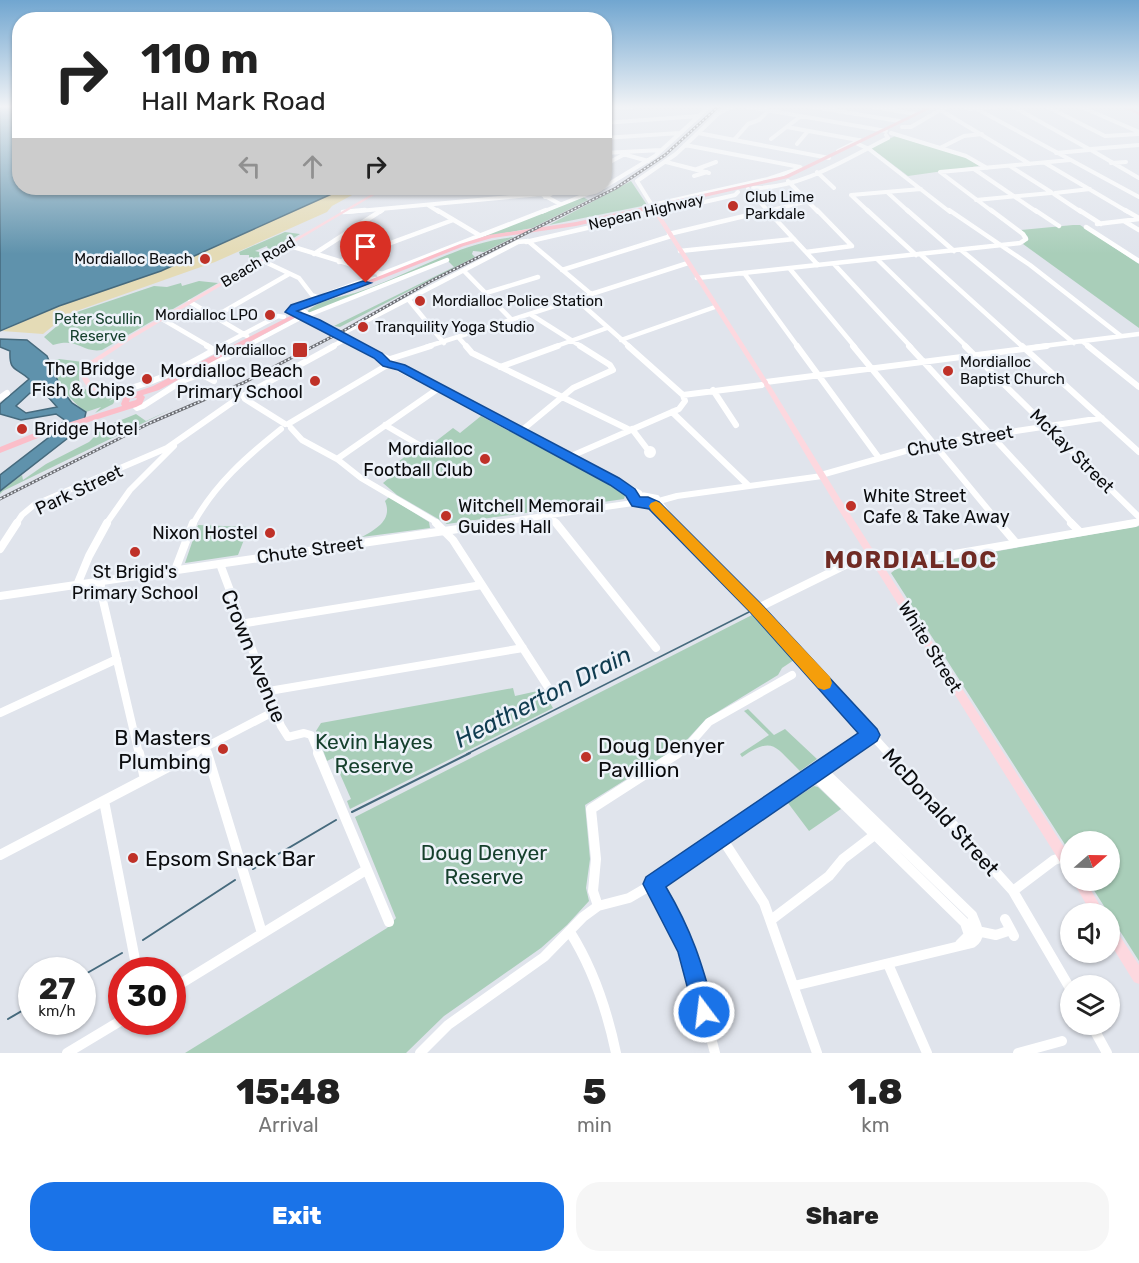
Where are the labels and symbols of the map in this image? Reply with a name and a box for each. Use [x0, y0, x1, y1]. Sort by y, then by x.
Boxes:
place label: Club Lime Parkdale [745, 188, 814, 223]
street label: Nepean Highway [587, 190, 705, 234]
marker: Club Lime Parkdale [726, 199, 740, 213]
pin [340, 221, 391, 283]
street label: Beach Road [218, 233, 298, 291]
place label: Mordialloc Beach [74, 250, 193, 268]
marker: Mordialloc Beach [198, 252, 212, 266]
place label: Mordialloc Police Station [432, 292, 603, 310]
marker: Mordialloc Police Station [413, 294, 427, 308]
place label: Mordialloc LPO [155, 306, 258, 324]
marker: Mordialloc LPO [263, 308, 277, 322]
park label: Peter Scullin Reserve [54, 310, 142, 345]
place label: Tranquility Yoga Studio [375, 318, 535, 336]
marker: Tranquility Yoga Studio [356, 320, 370, 334]
place label: Mordialloc [215, 341, 286, 359]
marker: Mordialloc [291, 341, 309, 359]
place label: Mordialloc Baptist Church [960, 353, 1065, 388]
place label: The Bridge Fish & Chips [31, 358, 135, 401]
place label: Mordialloc Beach Primary School [160, 360, 303, 403]
marker: Mordialloc Baptist Church [941, 364, 955, 378]
marker: The Bridge Fish & Chips [140, 372, 154, 386]
marker: Mordialloc Beach Primary School [308, 374, 322, 388]
street label: McKay Street [1025, 404, 1119, 498]
place label: Bridge Hotel [34, 418, 138, 440]
street label: Chute Street [905, 421, 1015, 461]
marker: Bridge Hotel [15, 422, 29, 436]
place label: Mordialloc Football Club [363, 438, 473, 481]
marker: Mordialloc Football Club [478, 452, 492, 466]
street label: Park Street [32, 460, 126, 520]
place label: White Street Cafe & Take Away [863, 485, 1010, 528]
place label: Witchell Memorail Guides Hall [458, 495, 604, 538]
marker: White Street Cafe & Take Away [844, 499, 858, 513]
marker: Witchell Memorail Guides Hall [439, 509, 453, 523]
place label: Nixon Hostel [152, 522, 258, 544]
marker: Nixon Hostel [263, 526, 277, 540]
street label: Chute Street [255, 532, 365, 568]
marker: St Brigid's Primary School [128, 545, 142, 559]
district label: MORDIALLOC [824, 546, 998, 574]
place label: St Brigid's Primary School [72, 561, 198, 604]
street label: Crown Avenue [216, 586, 292, 726]
street label: White Street [893, 597, 967, 697]
water label: Heatherton Drain [450, 640, 636, 754]
place label: B Masters Plumbing [114, 725, 211, 774]
park label: Kevin Hayes Reserve [315, 729, 433, 778]
place label: Doug Denyer Pavillion [598, 733, 724, 782]
marker: B Masters Plumbing [216, 742, 230, 756]
street label: McDonald Street [877, 743, 1005, 881]
marker: Doug Denyer Pavillion [579, 750, 593, 764]
north arrow [1060, 831, 1120, 891]
park label: Doug Denyer Reserve [421, 840, 547, 889]
place label: Epsom Snack Bar [145, 846, 315, 871]
marker: Epsom Snack Bar [126, 851, 140, 865]
speed limit sign: 30 [108, 957, 186, 1035]
position arrow [672, 980, 736, 1044]

